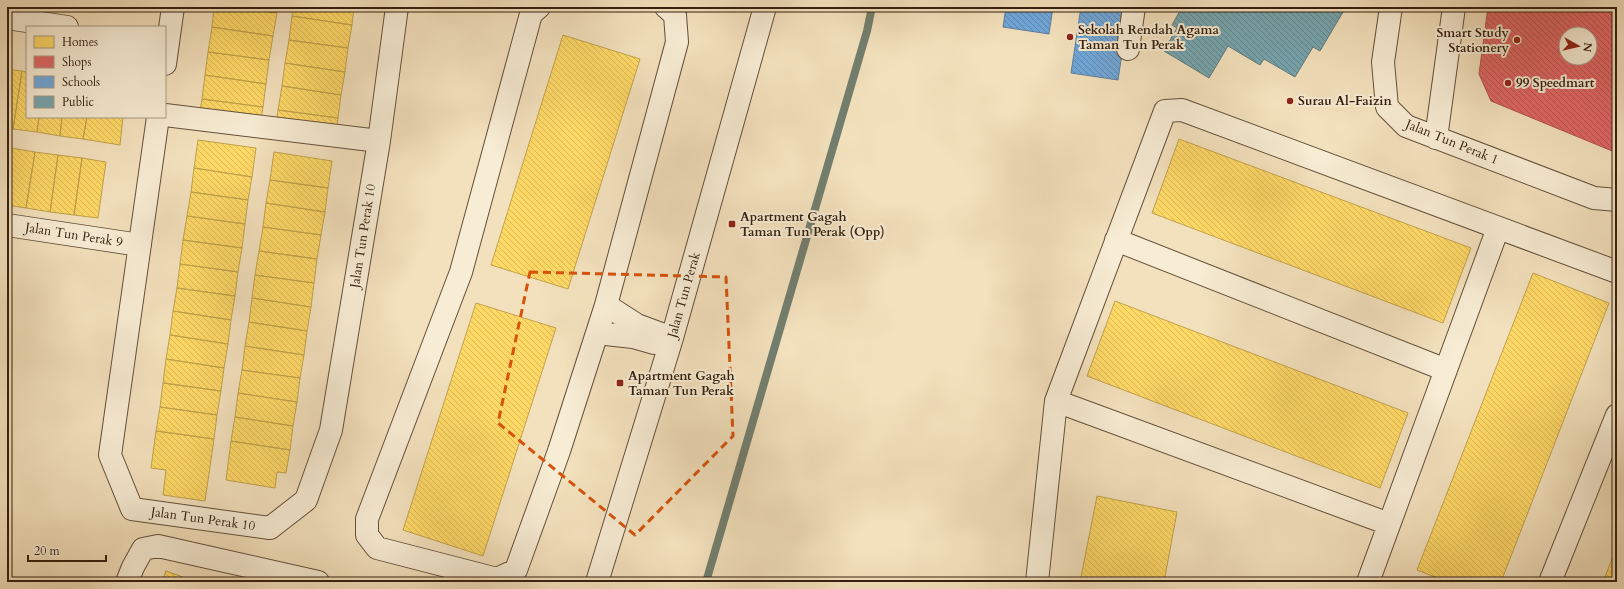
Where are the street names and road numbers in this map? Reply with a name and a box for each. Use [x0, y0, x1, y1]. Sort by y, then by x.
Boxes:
street label: Jalan Tun Perak 1 [1401, 114, 1501, 169]
street label: Jalan Tun Perak 10 [346, 182, 380, 291]
street label: Jalan Tun Perak 9 [22, 218, 124, 252]
street label: Jalan Tun Perak [663, 250, 705, 342]
street label: Jalan Tun Perak 10 [148, 502, 257, 535]

